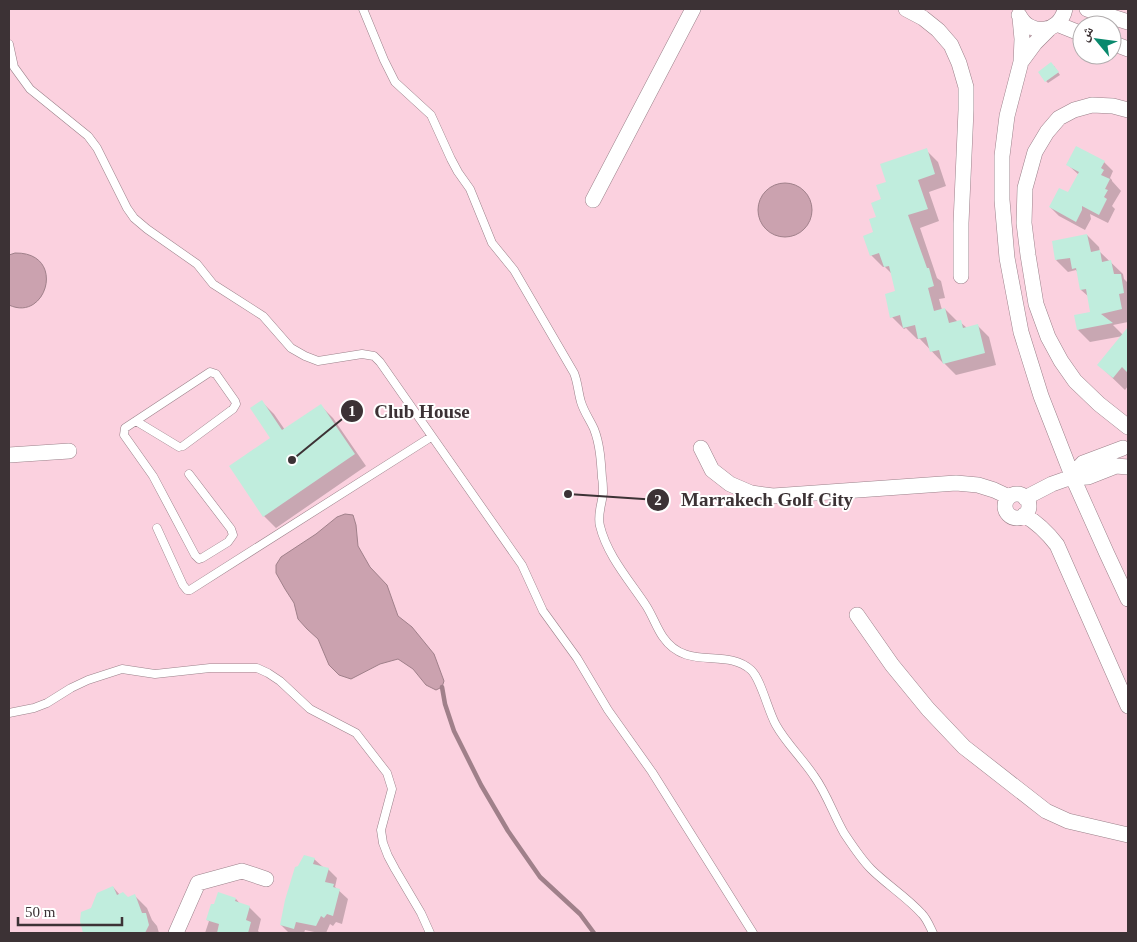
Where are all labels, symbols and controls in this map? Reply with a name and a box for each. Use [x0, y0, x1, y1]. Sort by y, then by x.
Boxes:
north arrow [1072, 15, 1122, 65]
text: ش [1076, 24, 1097, 45]
callout: Club House [339, 394, 480, 428]
text: Club House [374, 401, 470, 422]
text: 1 [348, 403, 356, 419]
callout: Marrakech Golf City [646, 483, 863, 517]
text: Marrakech Golf City [681, 489, 854, 510]
text: 2 [654, 492, 662, 508]
scale bar [18, 894, 121, 926]
text: 50 m [25, 904, 56, 920]

